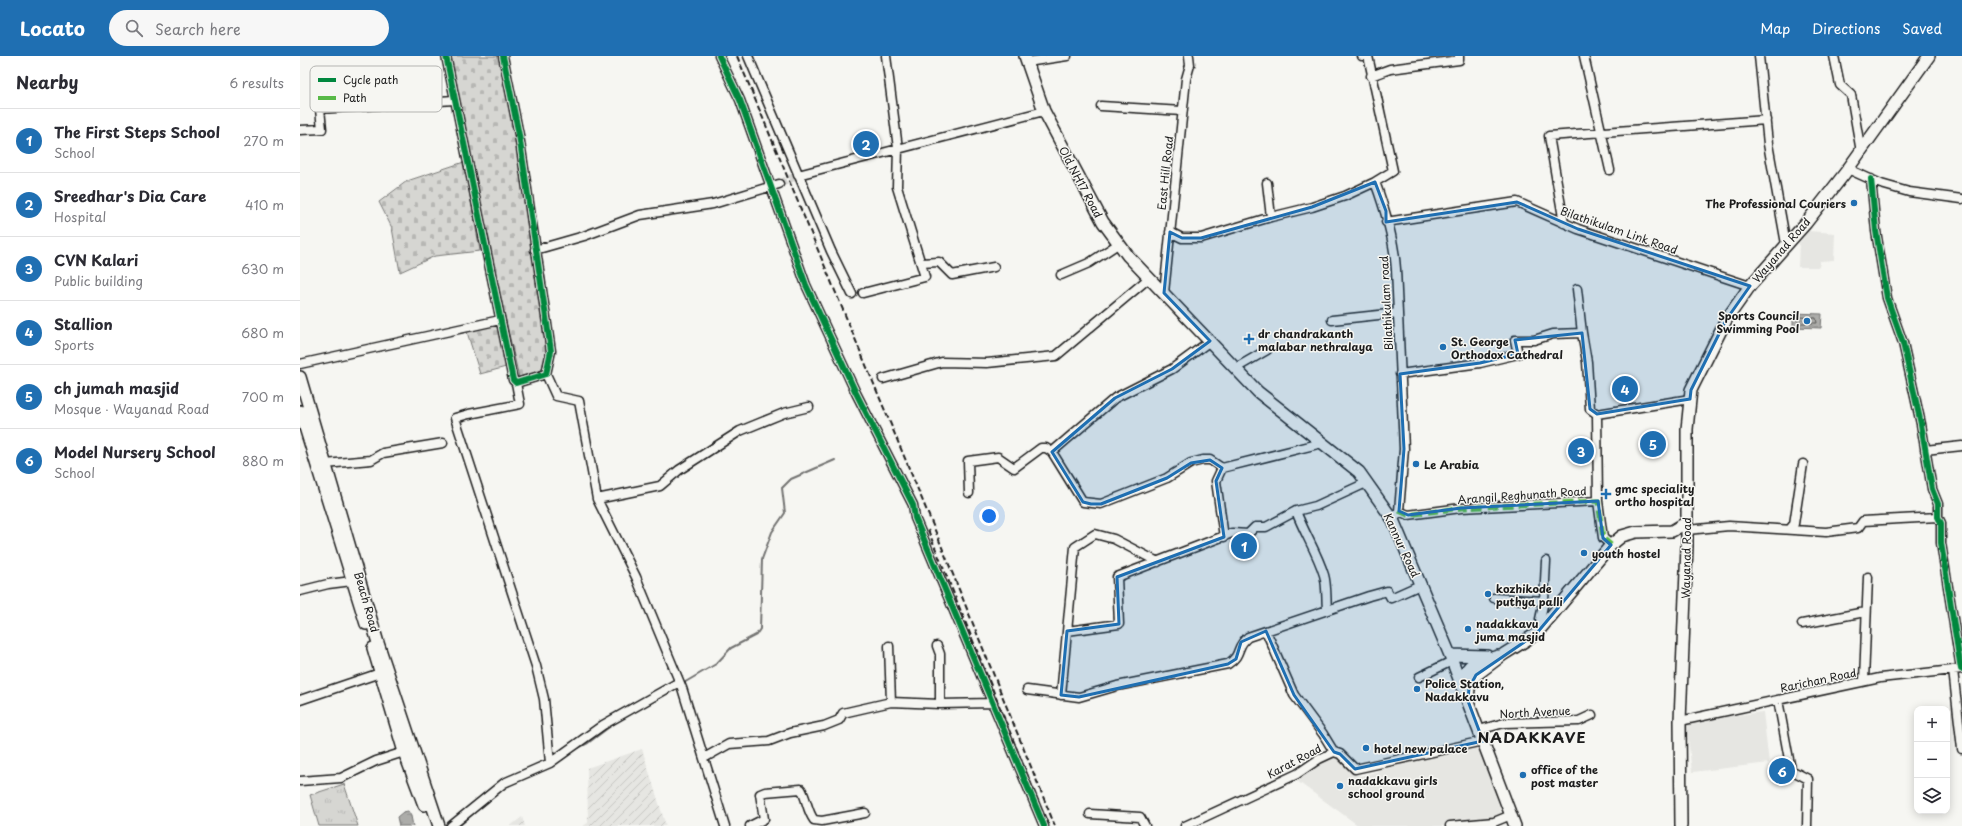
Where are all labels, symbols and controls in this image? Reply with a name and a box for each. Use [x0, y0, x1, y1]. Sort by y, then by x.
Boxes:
search box [109, 10, 389, 46]
text: Locato [20, 14, 85, 42]
icon: search [123, 17, 145, 39]
text: Search here [155, 17, 241, 40]
text: Map [1760, 18, 1790, 39]
text: Directions [1812, 18, 1880, 39]
text: Saved [1902, 18, 1942, 39]
legend [310, 66, 442, 112]
text: Nearby [16, 69, 78, 95]
text: Cycle path [343, 71, 398, 88]
text: 6 results [229, 73, 284, 92]
text: Path [343, 89, 367, 106]
text: The First Steps School [54, 120, 220, 143]
pin: 2 [853, 129, 879, 159]
text: 1 [26, 131, 32, 150]
text: 270 m [243, 131, 284, 150]
street label: East Hill Road [1153, 135, 1177, 211]
text: School [54, 143, 95, 162]
street label: Old NH17 Road [1055, 143, 1107, 221]
text: Sreedhar's Dia Care [54, 184, 206, 207]
text: 2 [24, 195, 34, 214]
text: 410 m [245, 195, 284, 214]
place label: The Professional Couriers [1705, 195, 1846, 212]
marker: The Professional Couriers [1849, 198, 1859, 208]
street label: Bilathikulam Link Road [1558, 202, 1680, 258]
text: Hospital [54, 207, 106, 226]
street label: Wayanad Road [1748, 214, 1814, 286]
text: CVN Kalari [54, 248, 138, 271]
street label: Bilathikulam road [1375, 255, 1397, 351]
text: 3 [25, 259, 33, 278]
text: 630 m [241, 259, 284, 278]
text: Public building [54, 271, 143, 290]
place label: Sports Council Swimming Pool [1716, 307, 1799, 337]
text: Stallion [54, 312, 113, 335]
marker: Sports Council Swimming Pool [1802, 316, 1812, 326]
text: 4 [25, 323, 33, 342]
text: 680 m [241, 323, 284, 342]
place label: dr chandrakanth malabar nethralaya [1258, 325, 1373, 355]
marker: dr chandrakanth malabar nethralaya [1243, 333, 1255, 345]
place label: St. George Orthodox Cathedral [1451, 333, 1563, 363]
text: Sports [54, 335, 94, 354]
marker: St. George Orthodox Cathedral [1438, 342, 1448, 352]
pin: 4 [1612, 374, 1638, 404]
text: ch jumah masjid [54, 376, 179, 399]
text: 5 [25, 387, 33, 406]
text: 700 m [242, 387, 284, 406]
text: Mosque · Wayanad Road [54, 399, 209, 418]
pin: 5 [1640, 429, 1666, 459]
pin: 3 [1568, 436, 1594, 466]
text: Model Nursery School [54, 440, 216, 463]
text: 6 [24, 451, 34, 470]
text: 880 m [242, 451, 284, 470]
place label: Le Arabia [1424, 456, 1480, 473]
marker: Le Arabia [1411, 459, 1421, 469]
text: School [54, 463, 95, 482]
place label: gmc speciality ortho hospital [1615, 480, 1694, 510]
street label: Arangil Reghunath Road [1457, 482, 1587, 508]
marker: gmc speciality ortho hospital [1600, 488, 1612, 500]
your location [979, 506, 999, 526]
street label: Kannur Road [1380, 510, 1425, 580]
street label: Wayanad Road [1677, 517, 1695, 599]
pin: 1 [1231, 531, 1257, 561]
place label: youth hostel [1592, 545, 1660, 562]
marker: youth hostel [1579, 548, 1589, 558]
street label: Beach Road [350, 570, 384, 634]
place label: kozhikode puthya palli [1496, 580, 1563, 610]
marker: kozhikode puthya palli [1483, 589, 1493, 599]
place label: nadakkavu juma masjid [1474, 615, 1545, 645]
marker: nadakkavu juma masjid [1463, 624, 1473, 634]
street label: Rarichan Road [1778, 664, 1858, 696]
place label: Police Station, Nadakkavu [1425, 675, 1504, 705]
marker: Police Station, Nadakkavu [1412, 684, 1422, 694]
street label: North Avenue [1499, 702, 1571, 722]
map controls [1914, 706, 1950, 814]
button: + [1914, 706, 1950, 742]
district label: NADAKKAVE [1477, 725, 1587, 748]
street label: Karat Road [1264, 739, 1324, 783]
place label: hotel new palace [1374, 740, 1467, 757]
button: − [1914, 742, 1950, 778]
marker: hotel new palace [1361, 743, 1371, 753]
pin: 6 [1769, 756, 1795, 786]
place label: office of the post master [1531, 761, 1598, 791]
marker: office of the post master [1518, 770, 1528, 780]
place label: nadakkavu girls school ground [1348, 772, 1438, 802]
button: layers [1914, 778, 1950, 814]
marker: nadakkavu girls school ground [1335, 781, 1345, 791]

